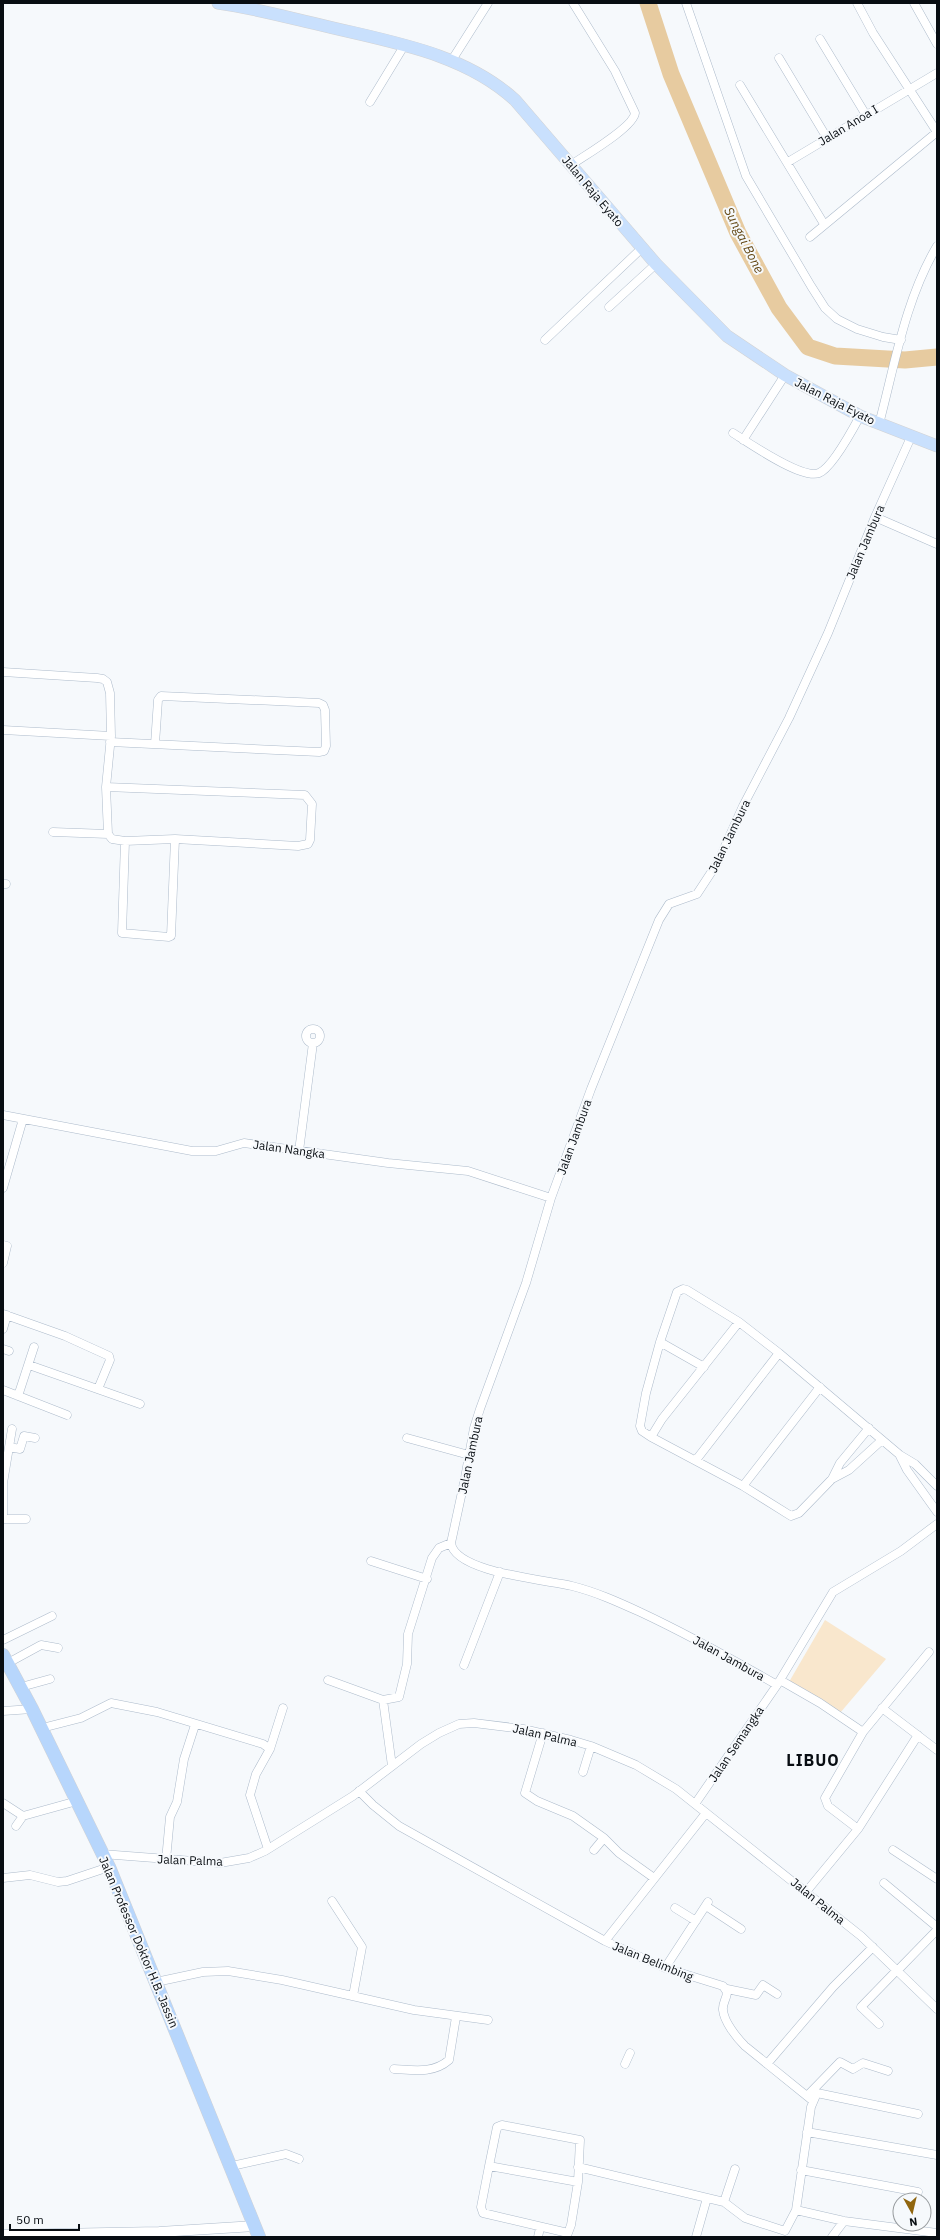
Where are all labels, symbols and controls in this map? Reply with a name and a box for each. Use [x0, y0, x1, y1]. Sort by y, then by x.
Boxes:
street label: Jalan Anoa I [815, 101, 881, 149]
street label: Jalan Raja Eyato [559, 152, 627, 230]
water label: Sungai Bone [720, 204, 768, 276]
street label: Jalan Raja Eyato [792, 374, 878, 428]
street label: Jalan Jambura [843, 502, 888, 581]
street label: Jalan Jambura [705, 797, 753, 875]
street label: Jalan Jambura [553, 1097, 595, 1177]
street label: Jalan Nangka [252, 1137, 327, 1162]
street label: Jalan Jambura [454, 1414, 486, 1495]
street label: Jalan Jambura [691, 1632, 768, 1684]
street label: Jalan Semangka [705, 1703, 767, 1785]
street label: Jalan Palma [511, 1720, 579, 1750]
district label: LIBUO [786, 1750, 840, 1770]
street label: Jalan Palma [157, 1851, 224, 1869]
street label: Jalan Professor Doktor H.B. Jassin [96, 1854, 182, 2030]
street label: Jalan Palma [788, 1875, 849, 1928]
street label: Jalan Belimbing [610, 1938, 696, 1984]
north arrow [892, 2192, 932, 2232]
scale bar [10, 2206, 79, 2232]
text: 50 m [16, 2212, 44, 2227]
text: N [908, 2214, 918, 2229]

